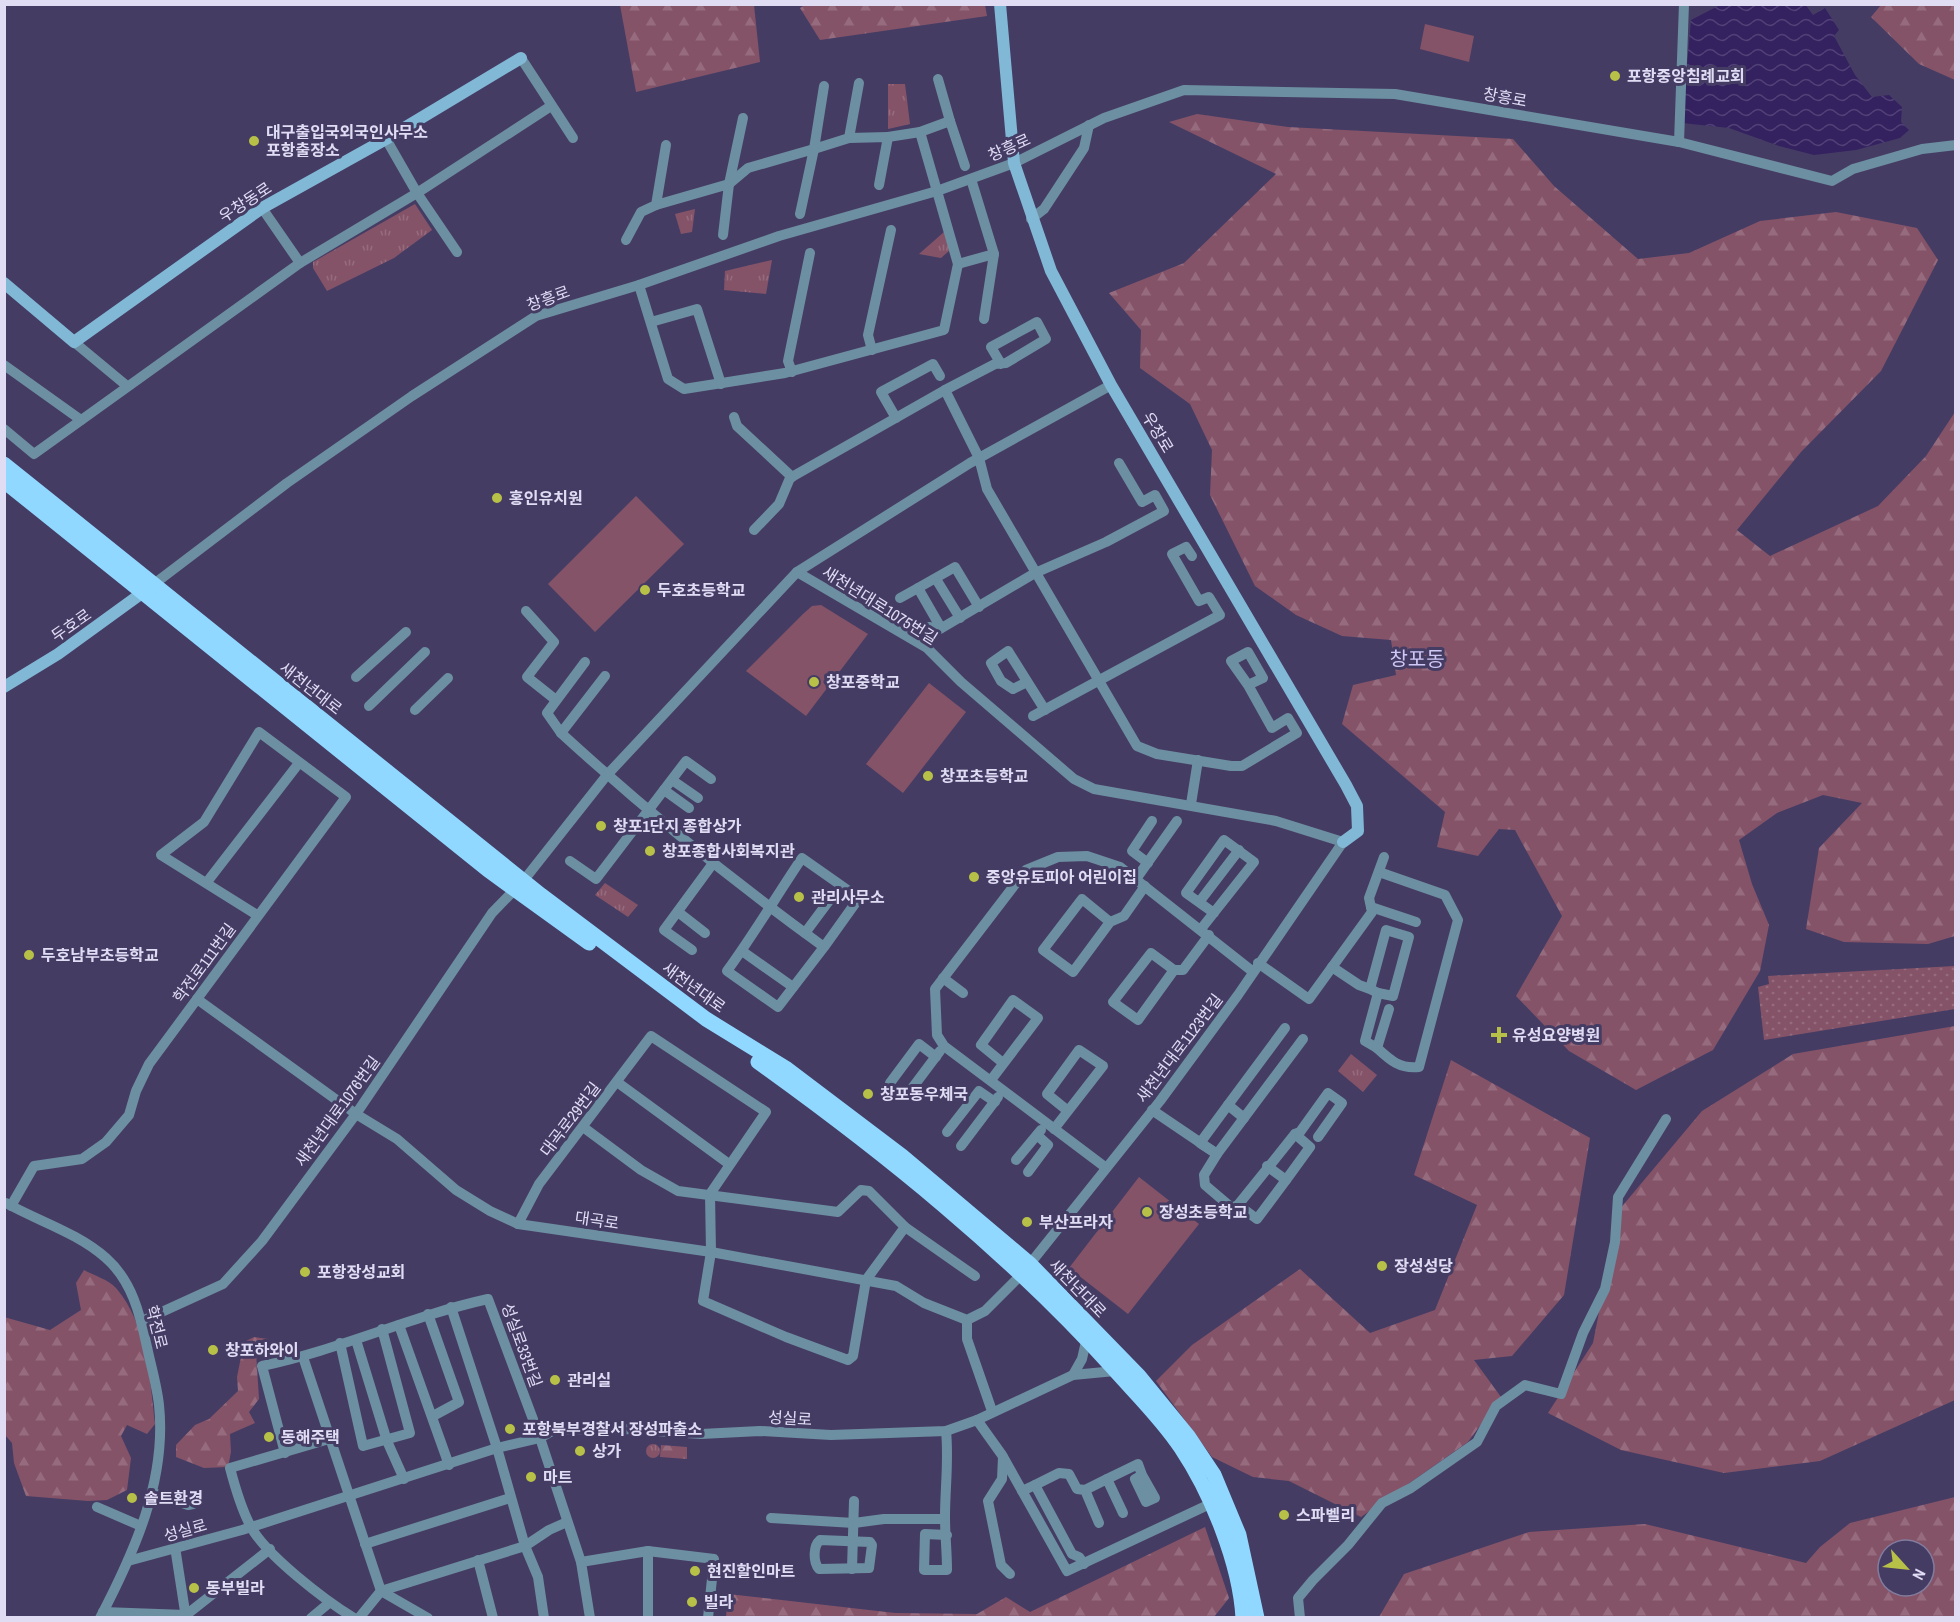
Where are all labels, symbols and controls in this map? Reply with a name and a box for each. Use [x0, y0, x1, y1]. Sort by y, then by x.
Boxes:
place label: 포항중앙침례교회 [1627, 65, 1745, 87]
marker: 포항중앙침례교회 [1608, 69, 1622, 83]
street label: 창흥로 [1481, 82, 1529, 112]
place label: 대구출입국외국인사무소 포항출장소 [266, 121, 428, 161]
street label: 창흥로 [984, 128, 1034, 166]
marker: 대구출입국외국인사무소 포항출장소 [247, 134, 261, 148]
street label: 우창동로 [214, 177, 276, 227]
street label: 창흥로 [523, 280, 573, 316]
street label: 우창로 [1137, 407, 1179, 457]
place label: 홍인유치원 [509, 487, 583, 509]
marker: 홍인유치원 [490, 491, 504, 505]
street label: 새천년대로1075번길 [818, 561, 942, 649]
place label: 두호초등학교 [657, 579, 746, 601]
marker: 두호초등학교 [638, 583, 652, 597]
street label: 두호로 [47, 603, 96, 647]
district label: 창포동 [1389, 645, 1445, 672]
street label: 새천년대로 [275, 657, 347, 719]
place label: 창포중학교 [826, 671, 900, 693]
marker: 창포중학교 [807, 675, 821, 689]
place label: 창포초등학교 [940, 765, 1029, 787]
marker: 창포초등학교 [921, 769, 935, 783]
place label: 창포1단지 종합상가 [613, 815, 742, 837]
marker: 창포1단지 종합상가 [594, 819, 608, 833]
place label: 창포종합사회복지관 [662, 840, 795, 862]
marker: 창포종합사회복지관 [643, 844, 657, 858]
place label: 중앙유토피아 어린이집 [986, 866, 1137, 888]
marker: 중앙유토피아 어린이집 [967, 870, 981, 884]
place label: 관리사무소 [811, 886, 885, 908]
marker: 관리사무소 [792, 890, 806, 904]
street label: 학전로111번길 [168, 919, 240, 1007]
place label: 두호남부초등학교 [41, 944, 159, 966]
marker: 두호남부초등학교 [22, 948, 36, 962]
street label: 새천년대로 [658, 956, 730, 1018]
street label: 새천년대로1123번길 [1131, 989, 1227, 1107]
place label: 유성요양병원 [1512, 1024, 1600, 1046]
marker: 유성요양병원 [1490, 1026, 1508, 1044]
street label: 새천년대로1076번길 [289, 1051, 385, 1171]
street label: 대곡로29번길 [535, 1077, 605, 1161]
place label: 창포동우체국 [880, 1083, 968, 1105]
marker: 창포동우체국 [861, 1087, 875, 1101]
place label: 장성초등학교 [1159, 1201, 1248, 1223]
marker: 장성초등학교 [1140, 1205, 1154, 1219]
street label: 대곡로 [574, 1206, 621, 1234]
place label: 부산프라자 [1039, 1211, 1113, 1233]
marker: 부산프라자 [1020, 1215, 1034, 1229]
street label: 새천년대로 [1045, 1254, 1112, 1322]
place label: 장성성당 [1394, 1255, 1453, 1277]
marker: 장성성당 [1375, 1259, 1389, 1273]
place label: 포항장성교회 [317, 1261, 405, 1283]
marker: 포항장성교회 [298, 1265, 312, 1279]
street label: 성실로33번길 [497, 1300, 547, 1390]
street label: 학전로 [141, 1303, 173, 1351]
place label: 창포하와이 [225, 1339, 299, 1361]
marker: 창포하와이 [206, 1343, 220, 1357]
place label: 관리실 [567, 1369, 611, 1391]
marker: 관리실 [548, 1373, 562, 1387]
street label: 성실로 [767, 1406, 813, 1430]
place label: 포항북부경찰서 장성파출소 [522, 1418, 703, 1440]
marker: 포항북부경찰서 장성파출소 [503, 1422, 517, 1436]
place label: 동해주택 [281, 1426, 340, 1448]
marker: 동해주택 [262, 1430, 276, 1444]
place label: 상가 [592, 1440, 622, 1462]
marker: 상가 [573, 1444, 587, 1458]
place label: 마트 [543, 1466, 573, 1488]
marker: 마트 [524, 1470, 538, 1484]
place label: 솔트환경 [144, 1487, 203, 1509]
marker: 솔트환경 [125, 1491, 139, 1505]
place label: 스파벨리 [1296, 1504, 1355, 1526]
marker: 스파벨리 [1277, 1508, 1291, 1522]
street label: 성실로 [161, 1513, 210, 1547]
north arrow [1876, 1538, 1936, 1598]
place label: 현진할인마트 [707, 1560, 796, 1582]
marker: 현진할인마트 [688, 1564, 702, 1578]
text: N [1907, 1566, 1931, 1584]
place label: 동부빌라 [206, 1577, 265, 1599]
marker: 동부빌라 [187, 1581, 201, 1595]
place label: 빌라 [704, 1591, 734, 1613]
marker: 빌라 [685, 1595, 699, 1609]

